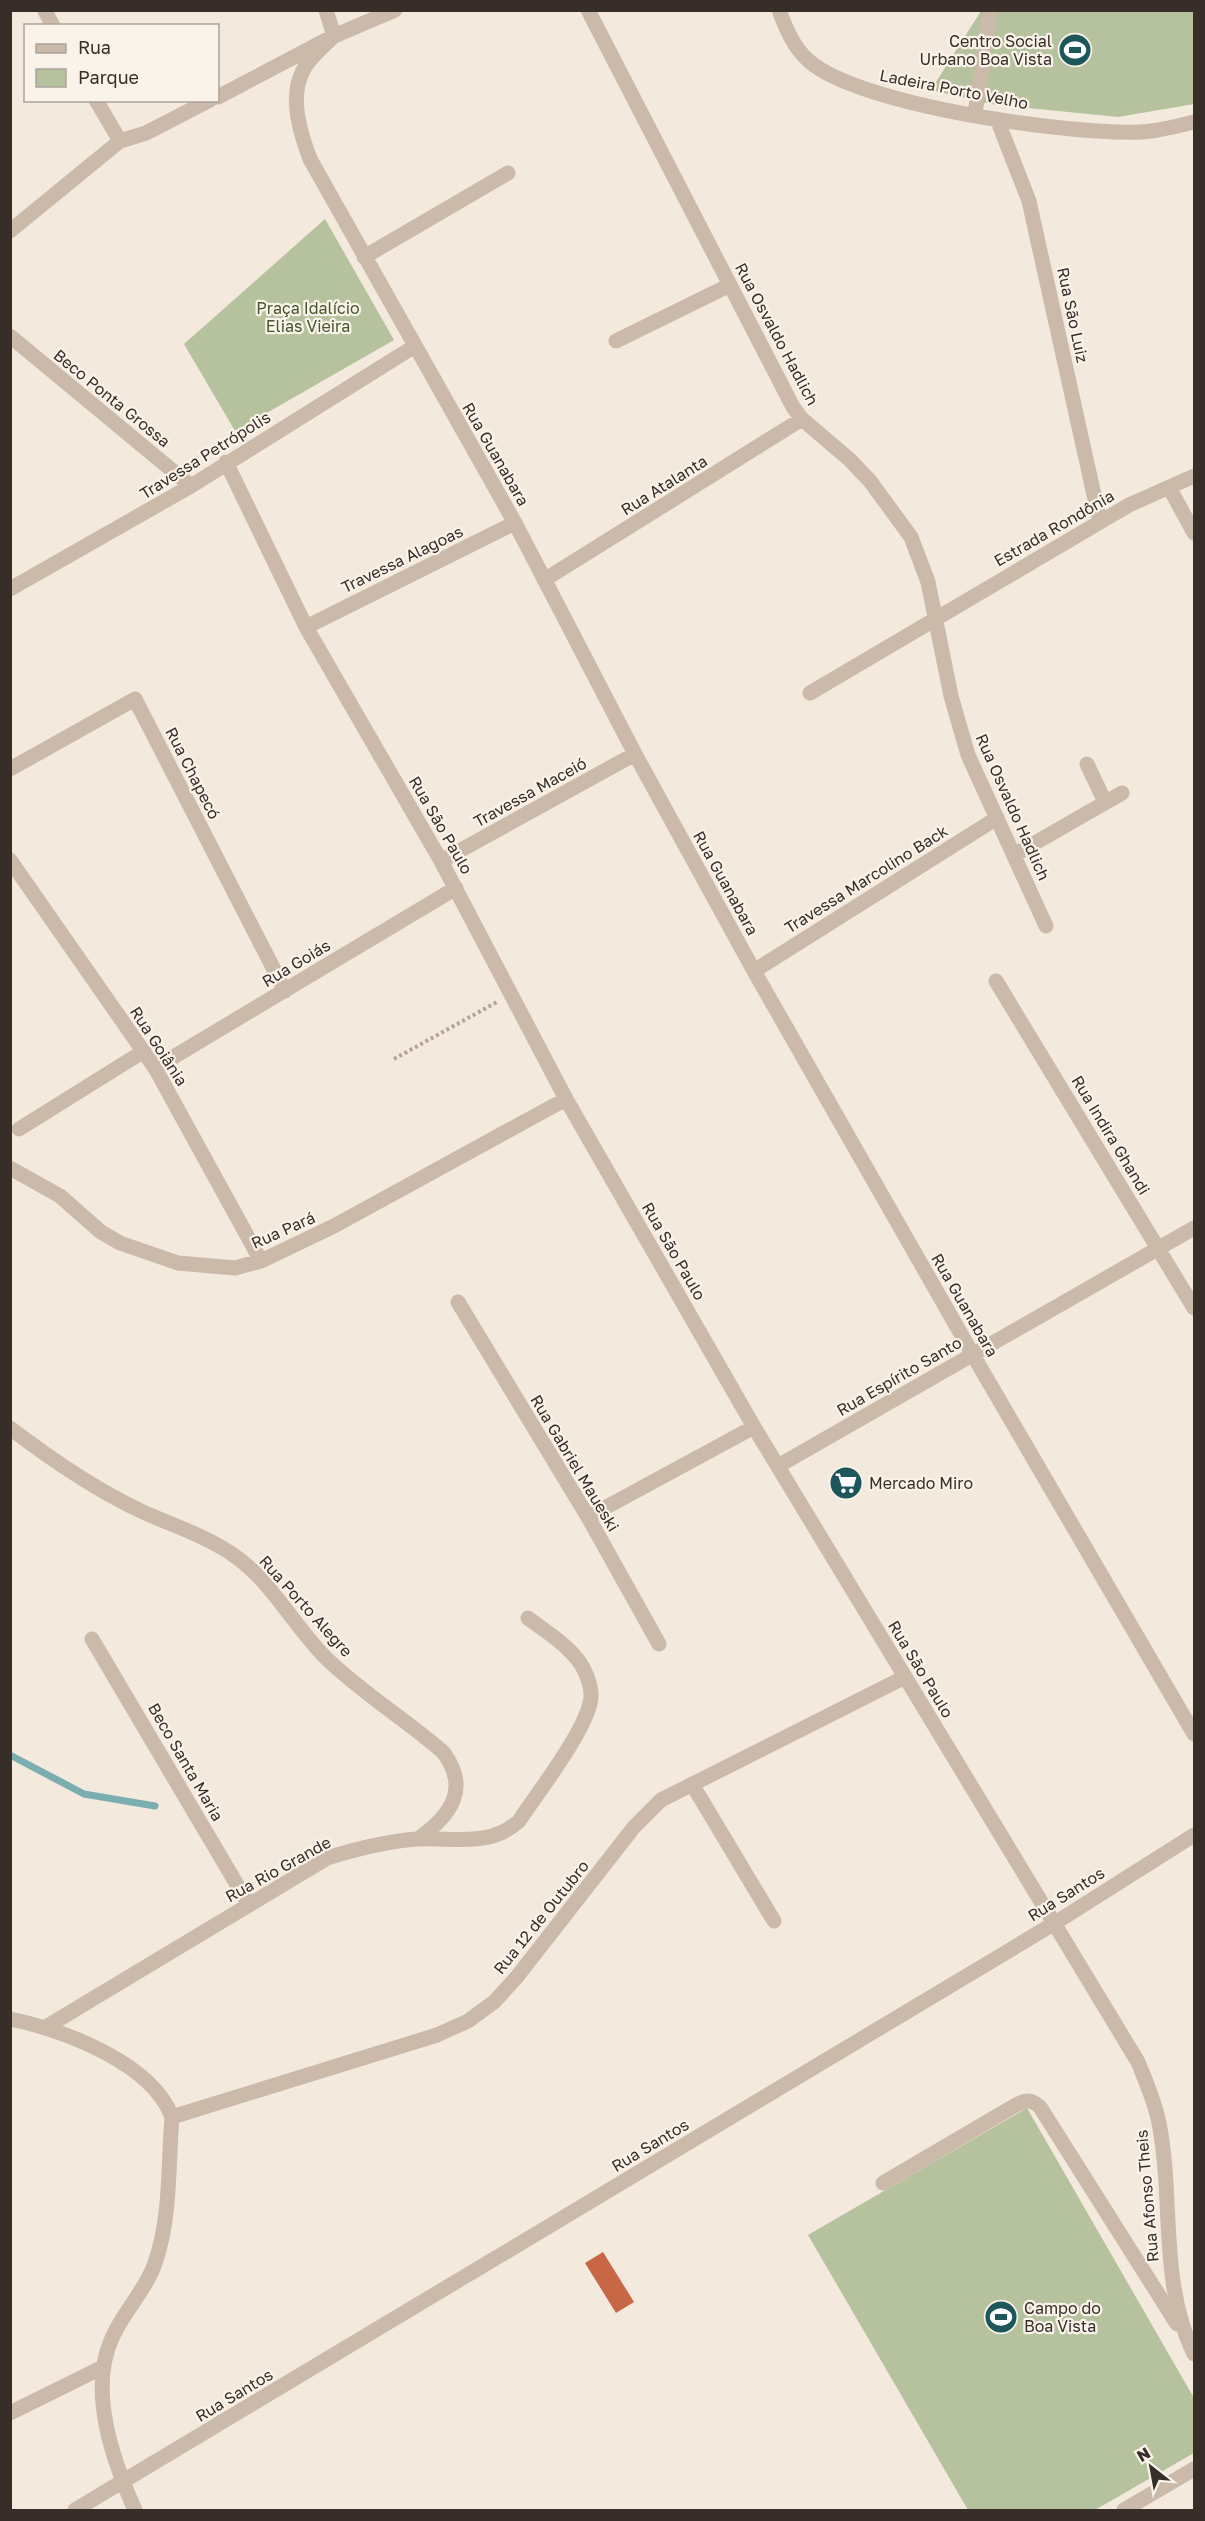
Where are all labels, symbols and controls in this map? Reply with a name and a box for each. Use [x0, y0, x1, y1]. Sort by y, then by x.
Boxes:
legend [24, 24, 219, 102]
place label: Centro Social Urbano Boa Vista [919, 31, 1052, 69]
sports icon: Centro Social Urbano Boa Vista [1057, 32, 1093, 68]
text: Rua [78, 36, 111, 58]
street label: Ladeira Porto Velho [878, 65, 1030, 113]
text: Parque [78, 66, 139, 88]
street label: Rua Osvaldo Hadlich [731, 259, 823, 409]
street label: Rua São Luiz [1053, 265, 1093, 365]
park label: Praça Idalício Elias Vieira [256, 298, 360, 336]
street label: Beco Ponta Grossa [50, 345, 174, 451]
street label: Rua Guanabara [458, 399, 534, 509]
street label: Travessa Petrópolis [136, 407, 274, 503]
street label: Rua Atalanta [617, 451, 711, 519]
street label: Estrada Rondônia [990, 485, 1118, 571]
street label: Travessa Alagoas [338, 521, 466, 597]
street label: Rua Chapecó [161, 724, 225, 822]
street label: Rua Osvaldo Hadlich [972, 731, 1054, 883]
street label: Travessa Maceió [470, 753, 590, 831]
street label: Rua São Paulo [405, 772, 477, 878]
street label: Travessa Marcolino Back [781, 821, 951, 937]
street label: Rua Guanabara [689, 827, 763, 939]
street label: Rua Goiás [258, 935, 334, 991]
street label: Rua Goiânia [126, 1003, 192, 1089]
street label: Rua Indira Ghandi [1068, 1072, 1154, 1198]
street label: Rua São Paulo [638, 1198, 710, 1304]
street label: Rua Pará [248, 1207, 318, 1253]
street label: Rua Guanabara [927, 1250, 1003, 1360]
street label: Rua Espírito Santo [833, 1332, 965, 1420]
street label: Rua Gabriel Maueski [526, 1391, 624, 1535]
supermarket icon: Mercado Miro [828, 1465, 864, 1501]
place label: Mercado Miro [869, 1473, 973, 1493]
street label: Rua Porto Alegre [255, 1551, 357, 1661]
street label: Rua São Paulo [884, 1617, 958, 1721]
street label: Beco Santa Maria [144, 1699, 228, 1825]
street label: Rua Rio Grande [222, 1832, 334, 1906]
street label: Rua 12 de Outubro [489, 1856, 593, 1978]
street label: Rua Santos [1024, 1863, 1108, 1925]
street label: Rua Santos [608, 2114, 692, 2176]
street label: Rua Afonso Theis [1131, 2129, 1163, 2263]
place label: Campo do Boa Vista [1024, 2298, 1101, 2336]
sports icon: Campo do Boa Vista [983, 2299, 1019, 2335]
street label: Rua Santos [192, 2364, 276, 2426]
north arrow [1121, 2437, 1181, 2497]
text: N [1133, 2442, 1154, 2466]

